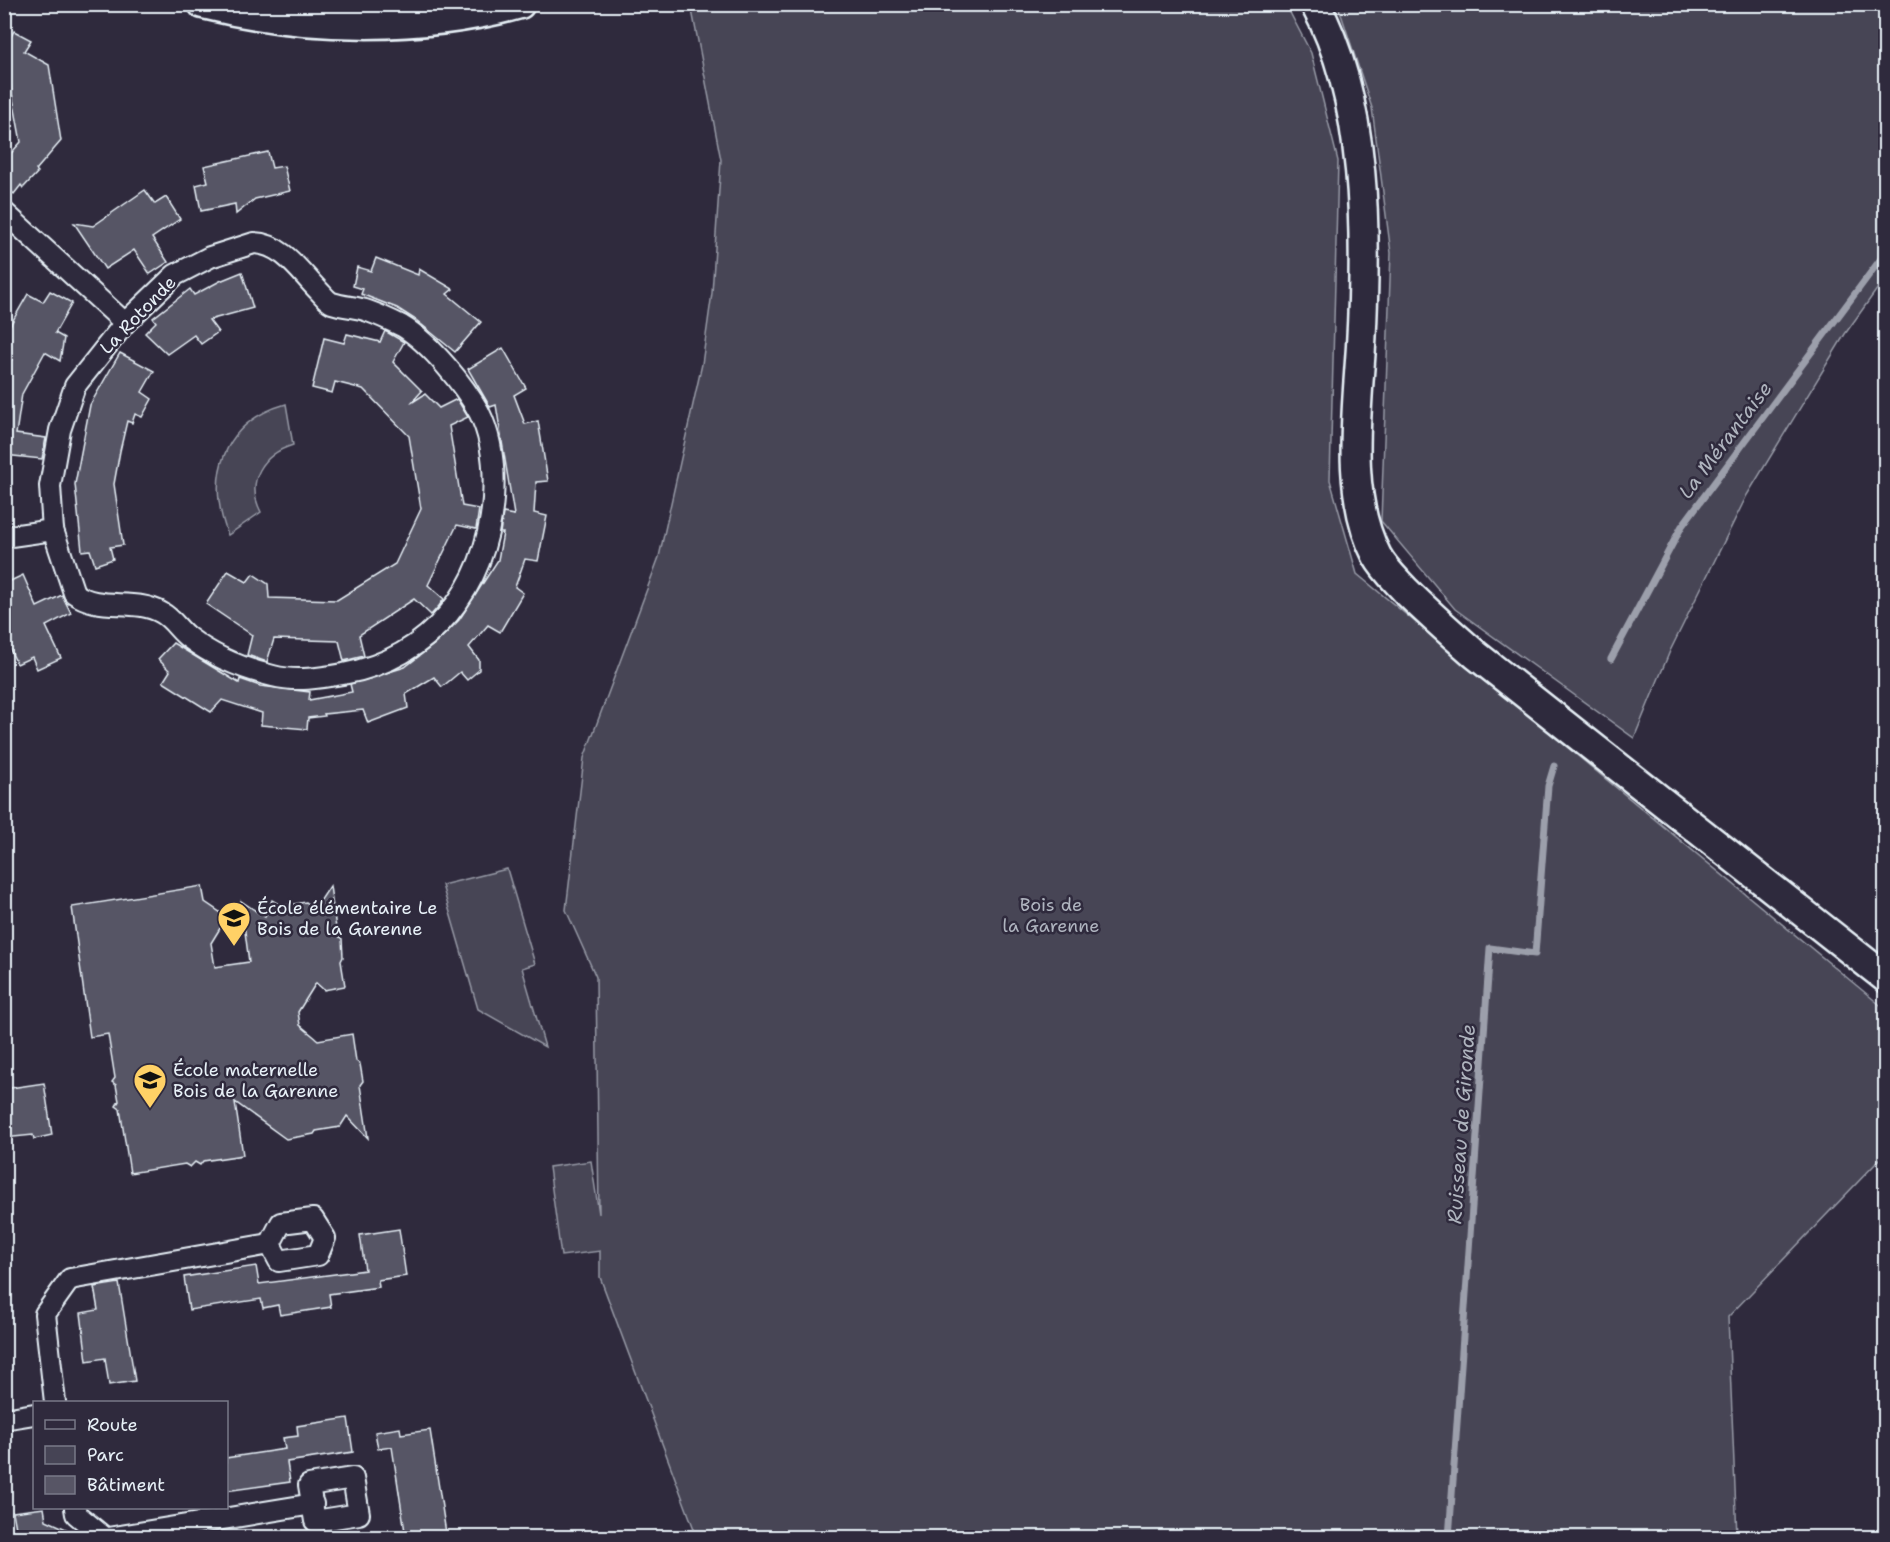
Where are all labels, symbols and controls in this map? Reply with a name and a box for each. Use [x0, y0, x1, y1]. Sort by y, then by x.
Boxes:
street label: La Rotonde [95, 271, 181, 359]
water label: La Mérantaise [1672, 376, 1778, 504]
park label: Bois de la Garenne [1003, 893, 1099, 938]
place label: École élémentaire Le Bois de la Garenne [257, 896, 437, 941]
school or university icon: École élémentaire Le Bois de la Garenne [216, 900, 252, 947]
water label: Ruisseau de Gironde [1441, 1023, 1481, 1225]
place label: École maternelle Bois de la Garenne [173, 1058, 338, 1103]
school or university icon: École maternelle Bois de la Garenne [132, 1062, 168, 1109]
legend [33, 1401, 228, 1509]
text: Route [87, 1413, 138, 1437]
text: Parc [87, 1443, 124, 1467]
text: Bâtiment [87, 1473, 165, 1497]

